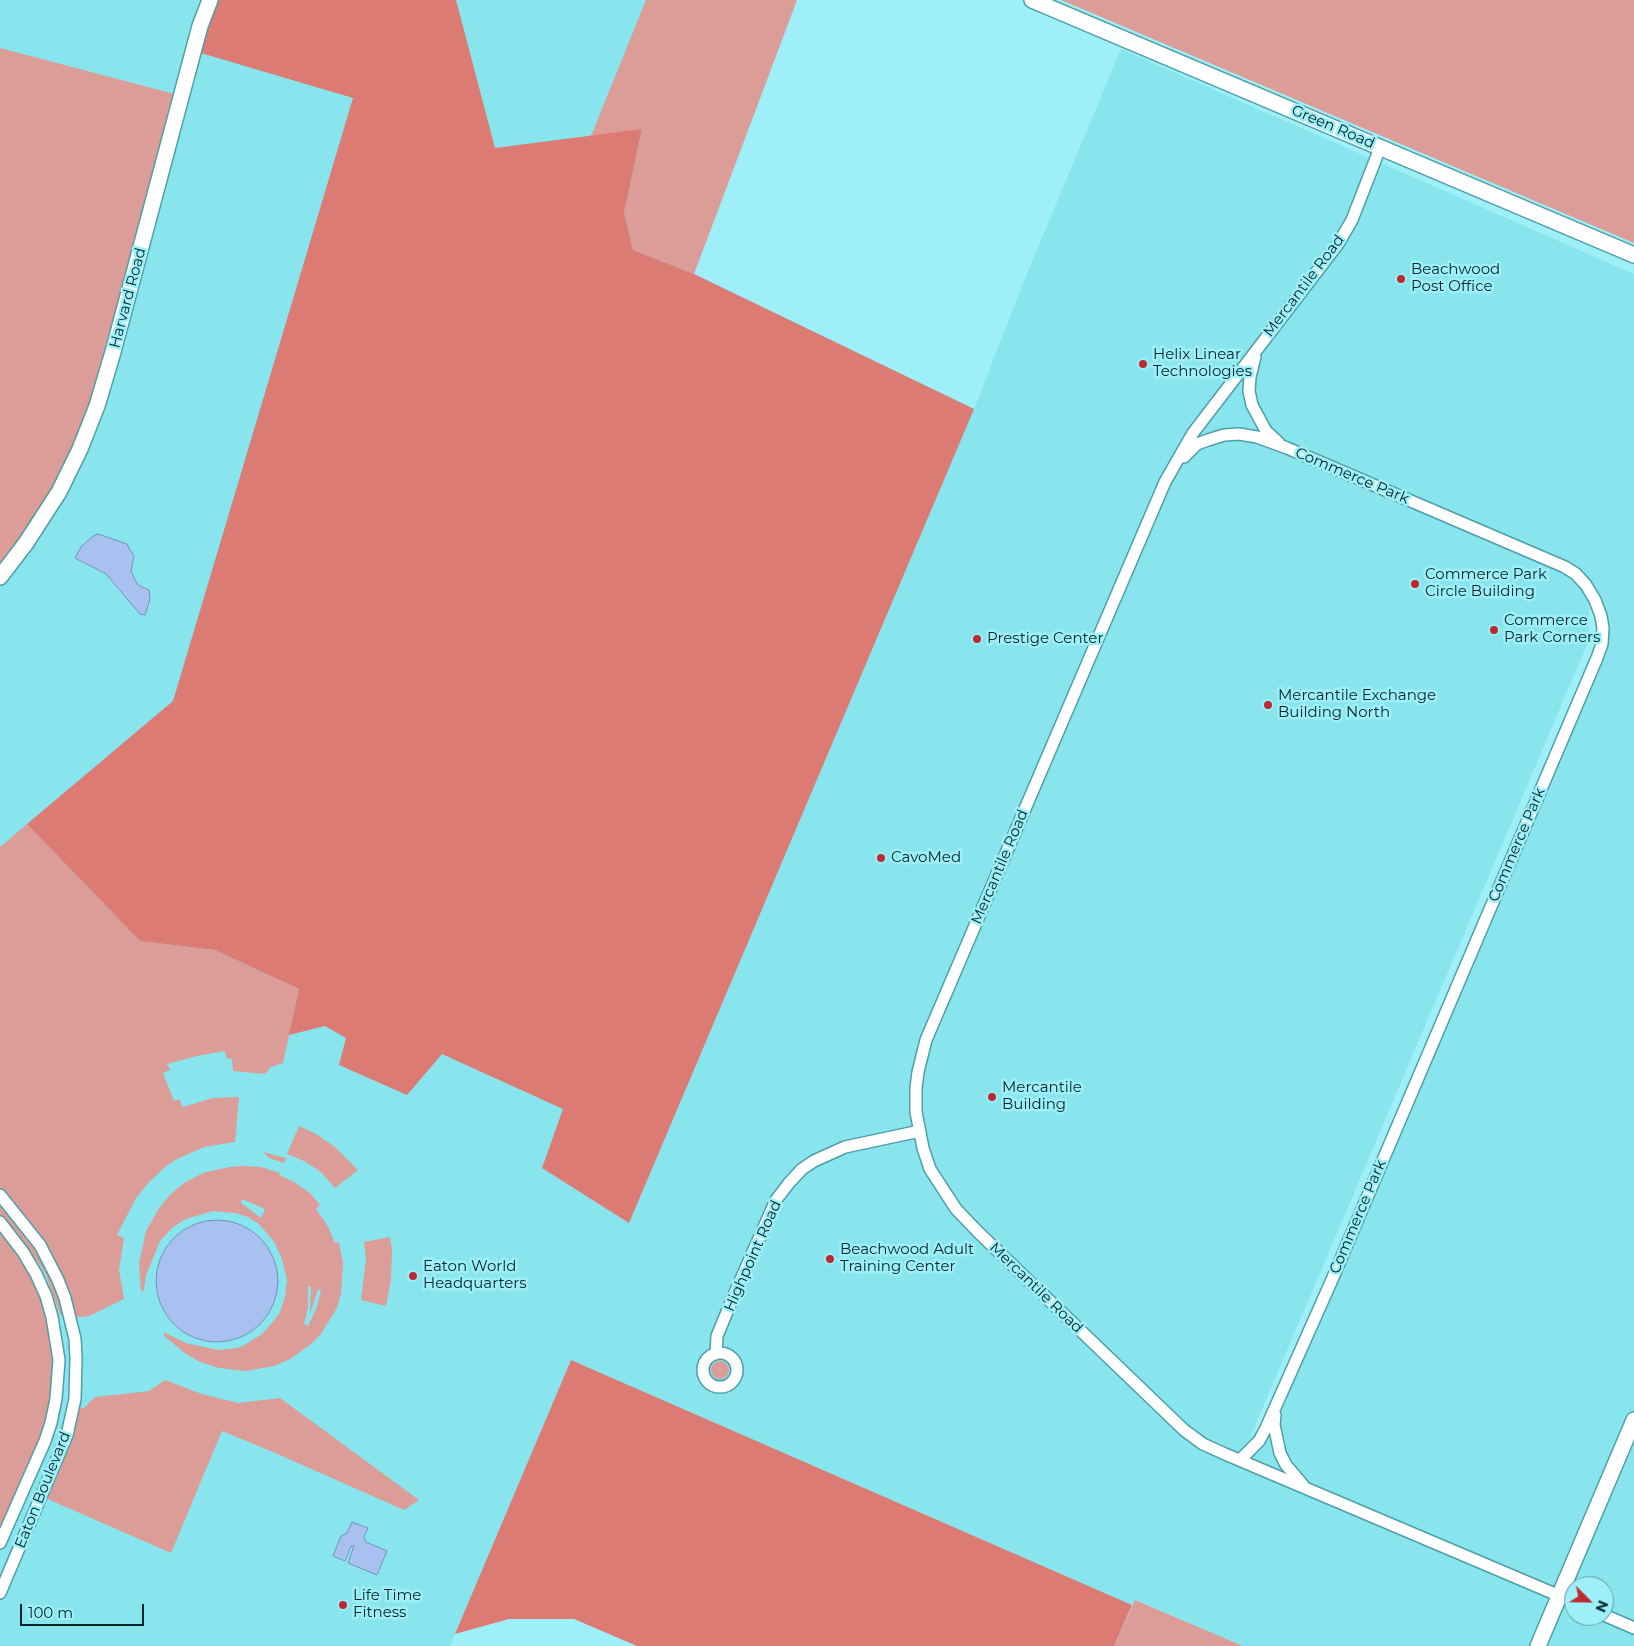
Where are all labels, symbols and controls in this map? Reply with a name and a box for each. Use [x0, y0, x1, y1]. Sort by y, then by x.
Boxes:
street label: Green Road [1289, 101, 1377, 153]
street label: Mercantile Road [1260, 231, 1348, 341]
street label: Harvard Road [106, 246, 150, 350]
place label: Beachwood Post Office [1411, 261, 1500, 296]
marker: Beachwood Post Office [1395, 273, 1407, 285]
place label: Helix Linear Technologies [1153, 346, 1252, 381]
marker: Helix Linear Technologies [1137, 358, 1149, 370]
street label: Commerce Park [1292, 444, 1412, 508]
place label: Commerce Park Circle Building [1425, 566, 1547, 601]
marker: Commerce Park Circle Building [1409, 578, 1421, 590]
place label: Commerce Park Corners [1504, 612, 1600, 647]
marker: Commerce Park Corners [1488, 624, 1500, 636]
place label: Prestige Center [987, 630, 1103, 648]
marker: Prestige Center [971, 633, 983, 645]
place label: Mercantile Exchange Building North [1278, 687, 1436, 722]
marker: Mercantile Exchange Building North [1262, 699, 1274, 711]
street label: Commerce Park [1485, 785, 1549, 905]
street label: Mercantile Road [968, 807, 1032, 927]
place label: CavoMed [891, 849, 961, 867]
marker: CavoMed [875, 852, 887, 864]
place label: Mercantile Building [1002, 1079, 1082, 1114]
marker: Mercantile Building [986, 1091, 998, 1103]
street label: Commerce Park [1326, 1157, 1390, 1277]
street label: Highpoint Road [720, 1198, 786, 1314]
street label: Mercantile Road [986, 1239, 1086, 1337]
place label: Beachwood Adult Training Center [840, 1241, 974, 1276]
marker: Beachwood Adult Training Center [824, 1253, 836, 1265]
place label: Eaton World Headquarters [423, 1258, 527, 1293]
marker: Eaton World Headquarters [407, 1270, 419, 1282]
street label: Eaton Boulevard [11, 1429, 75, 1551]
north arrow [1564, 1576, 1614, 1626]
place label: Life Time Fitness [353, 1587, 421, 1622]
scale bar [22, 1594, 146, 1626]
text: N [1591, 1598, 1612, 1615]
marker: Life Time Fitness [337, 1599, 349, 1611]
text: 100 m [28, 1603, 73, 1622]

